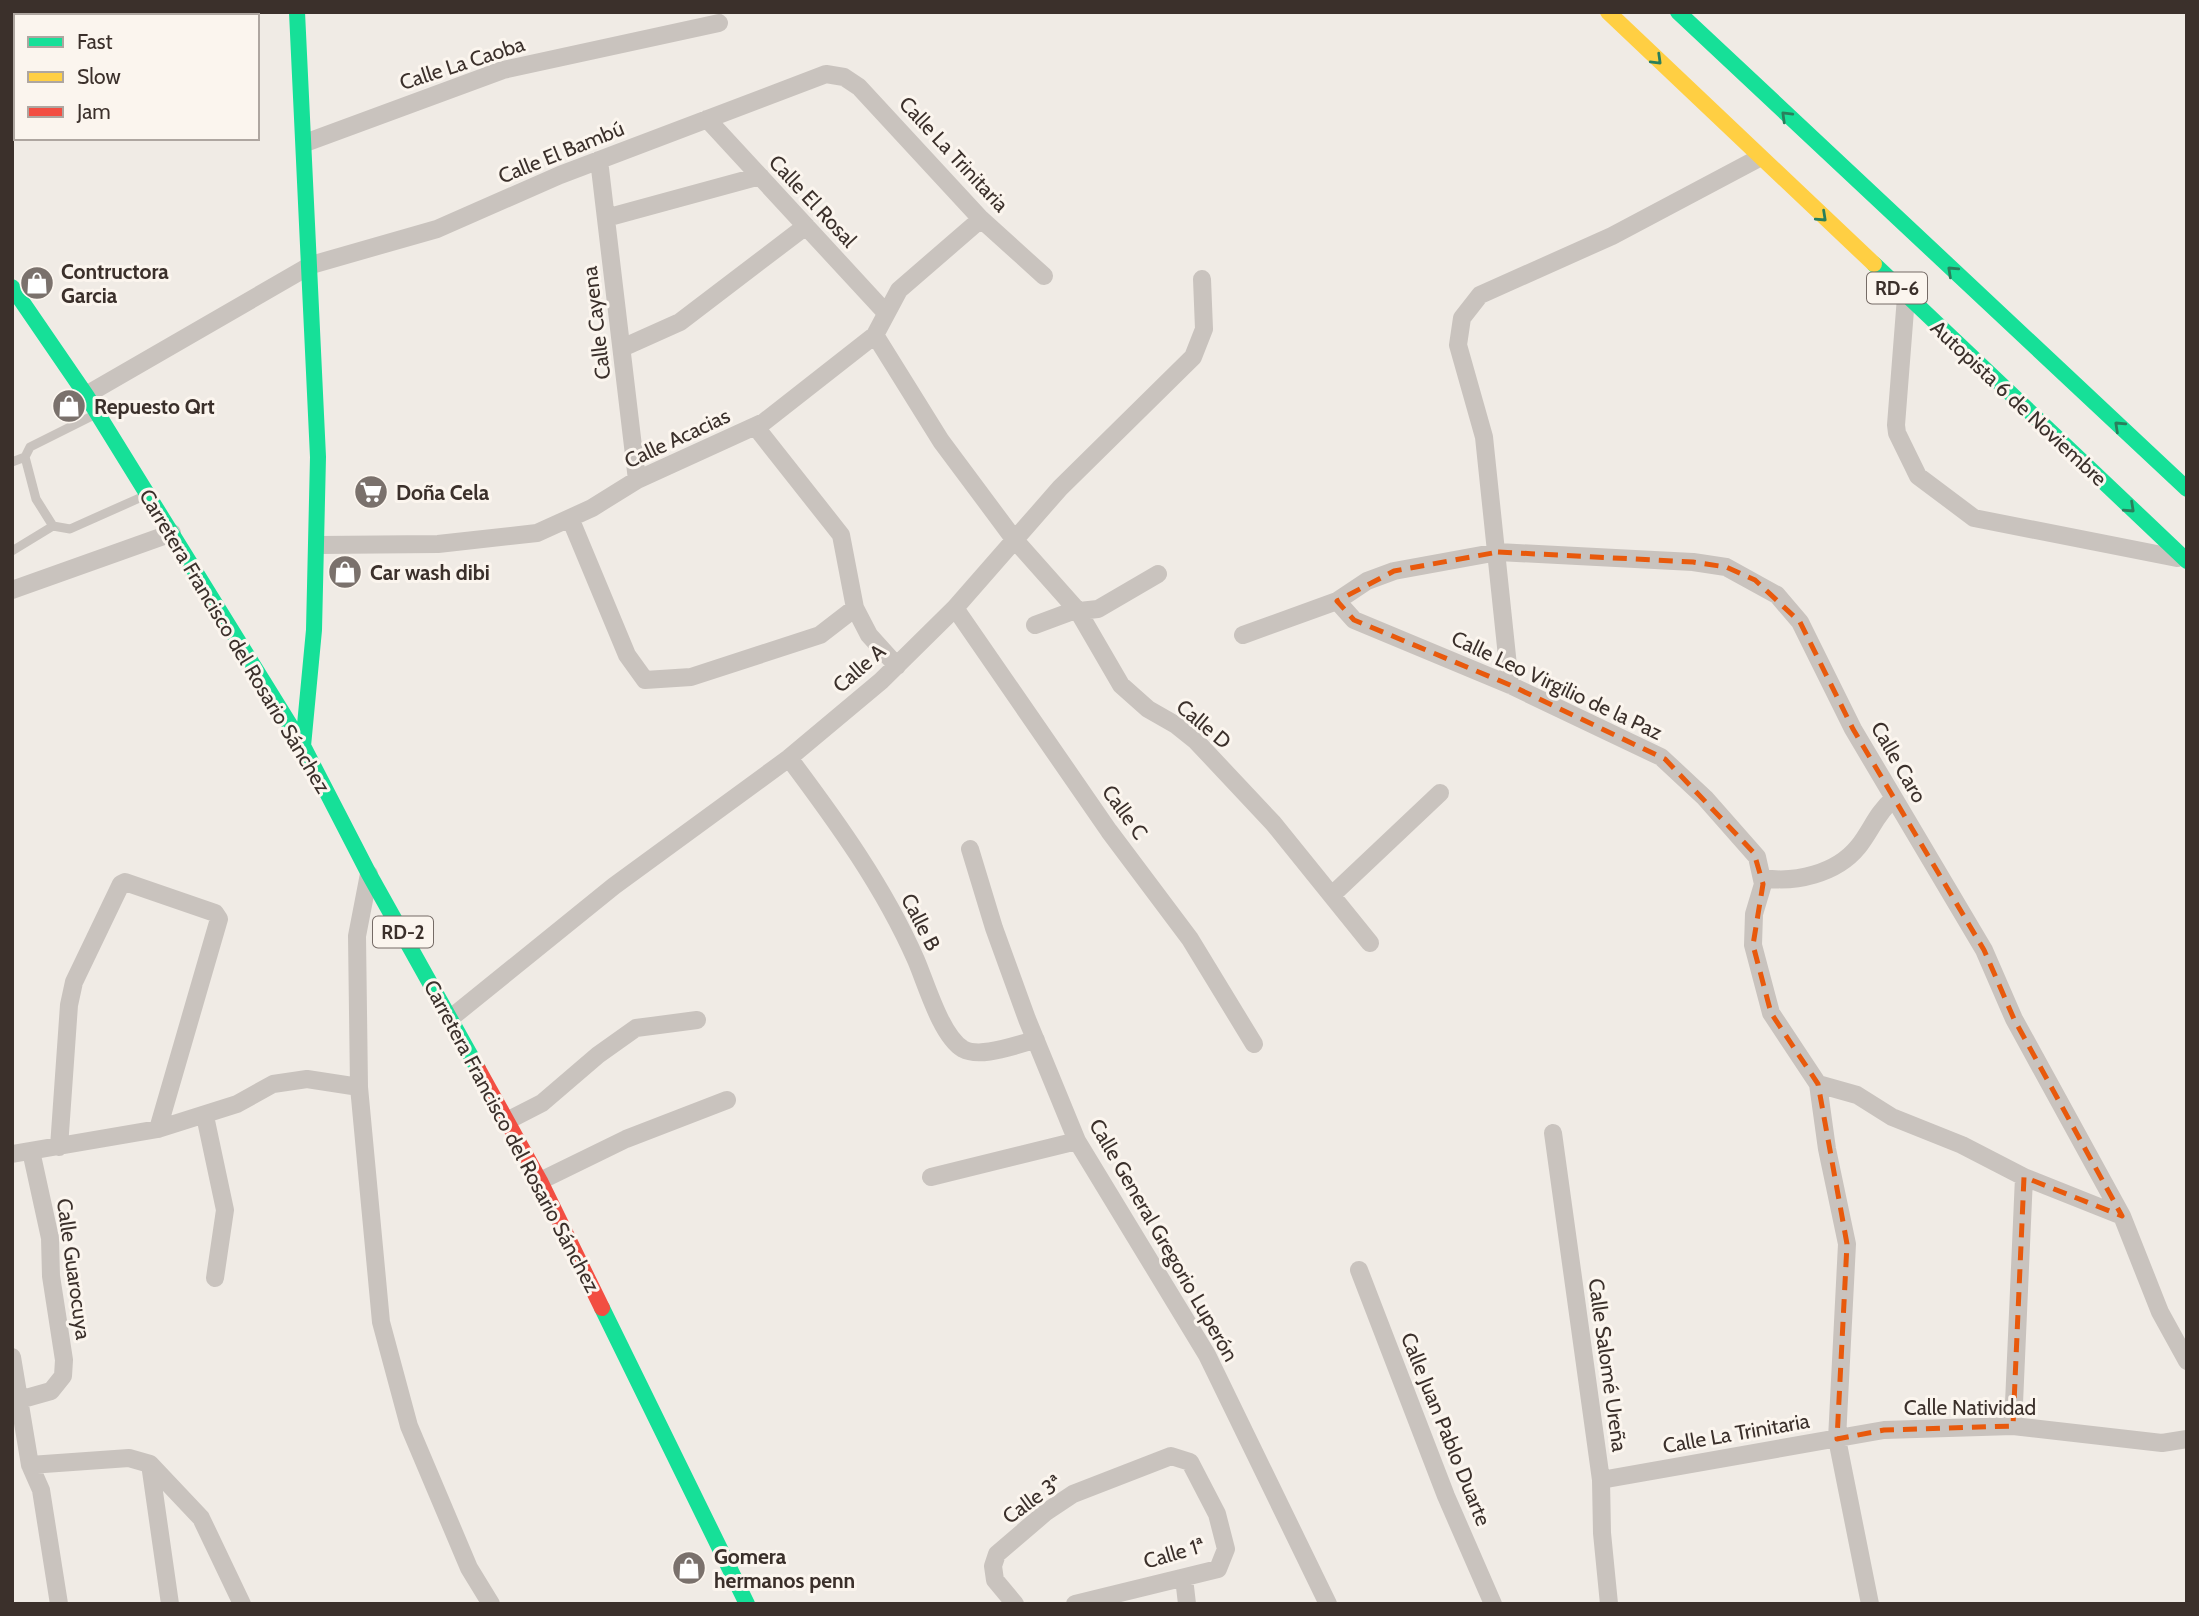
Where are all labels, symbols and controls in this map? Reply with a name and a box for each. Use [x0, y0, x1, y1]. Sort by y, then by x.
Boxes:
legend [14, 14, 259, 140]
text: Fast [77, 29, 113, 54]
street label: Calle La Caoba [396, 31, 528, 95]
one-way arrow [1649, 51, 1662, 64]
text: Slow [77, 64, 121, 89]
street label: Calle La Trinitaria [894, 91, 1014, 217]
text: Jam [76, 99, 111, 124]
one-way arrow [1781, 111, 1794, 124]
street label: Calle El Bambú [495, 115, 627, 189]
street label: Calle El Rosal [764, 150, 862, 252]
one-way arrow [1814, 209, 1827, 221]
place label: Contructora Garcia [61, 259, 169, 308]
shop icon: Contructora Garcia [18, 264, 56, 302]
street label: Calle Cayena [577, 265, 615, 381]
one-way arrow [1947, 267, 1960, 279]
road number: RD-6 [1867, 272, 1927, 304]
street label: Autopista 6 de Noviembre [1926, 315, 2112, 491]
shop icon: Repuesto Qrt [50, 387, 88, 425]
place label: Repuesto Qrt [94, 394, 215, 419]
street label: Calle Acacias [620, 403, 734, 473]
one-way arrow [2114, 421, 2127, 434]
supermarket icon: Doña Cela [352, 473, 390, 511]
place label: Doña Cela [396, 480, 490, 505]
street label: Carretera Francisco del Rosario Sánchez [134, 484, 336, 798]
one-way arrow [2122, 499, 2135, 512]
shop icon: Car wash dibi [326, 553, 364, 591]
place label: Car wash dibi [370, 560, 490, 585]
street label: Calle Leo Virgilio de la Paz [1448, 625, 1667, 745]
street label: Calle A [828, 638, 890, 698]
street label: Calle D [1172, 694, 1236, 754]
street label: Calle Caro [1866, 717, 1932, 807]
street label: Calle C [1097, 780, 1153, 844]
street label: Calle B [896, 889, 946, 955]
road number: RD-2 [373, 916, 433, 948]
street label: Carretera Francisco del Rosario Sánchez [419, 976, 605, 1297]
street label: Calle General Gregorio Luperón [1084, 1114, 1244, 1366]
street label: Calle Guarocuya [52, 1197, 96, 1341]
street label: Calle Salomé Ureña [1583, 1277, 1633, 1453]
street label: Calle Juan Pablo Duarte [1396, 1329, 1496, 1529]
street label: Calle Natividad [1904, 1395, 2036, 1420]
street label: Calle La Trinitaria [1661, 1408, 1811, 1458]
street label: Calle 3ª [998, 1469, 1066, 1529]
street label: Calle 1ª [1141, 1532, 1207, 1574]
place label: Gomera hermanos penn [714, 1544, 855, 1593]
shop icon: Gomera hermanos penn [670, 1549, 708, 1587]

